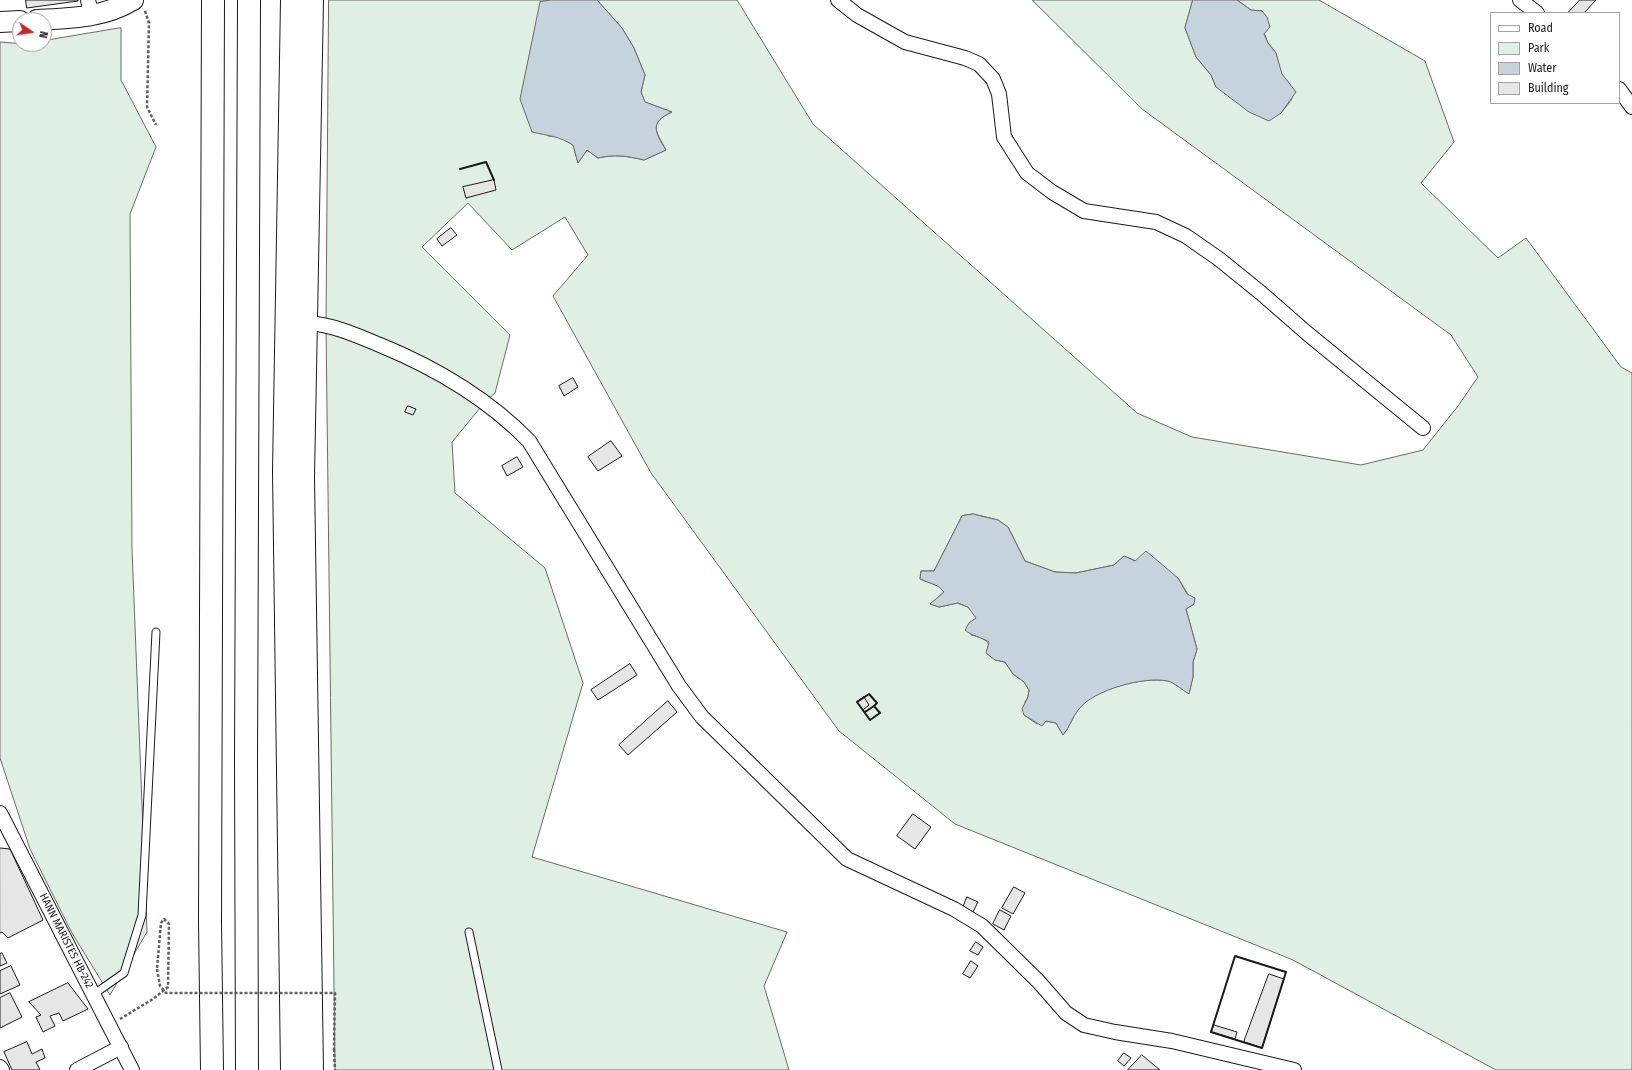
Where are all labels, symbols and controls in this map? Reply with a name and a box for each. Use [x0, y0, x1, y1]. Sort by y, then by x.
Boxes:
north arrow [12, 12, 52, 52]
legend [1490, 12, 1620, 104]
text: Road [1528, 21, 1553, 35]
text: N [36, 30, 50, 39]
text: Park [1528, 41, 1549, 55]
text: Water [1528, 61, 1556, 75]
text: Building [1528, 81, 1568, 95]
street label: HANN MARISTES HB-242 [36, 891, 96, 991]

